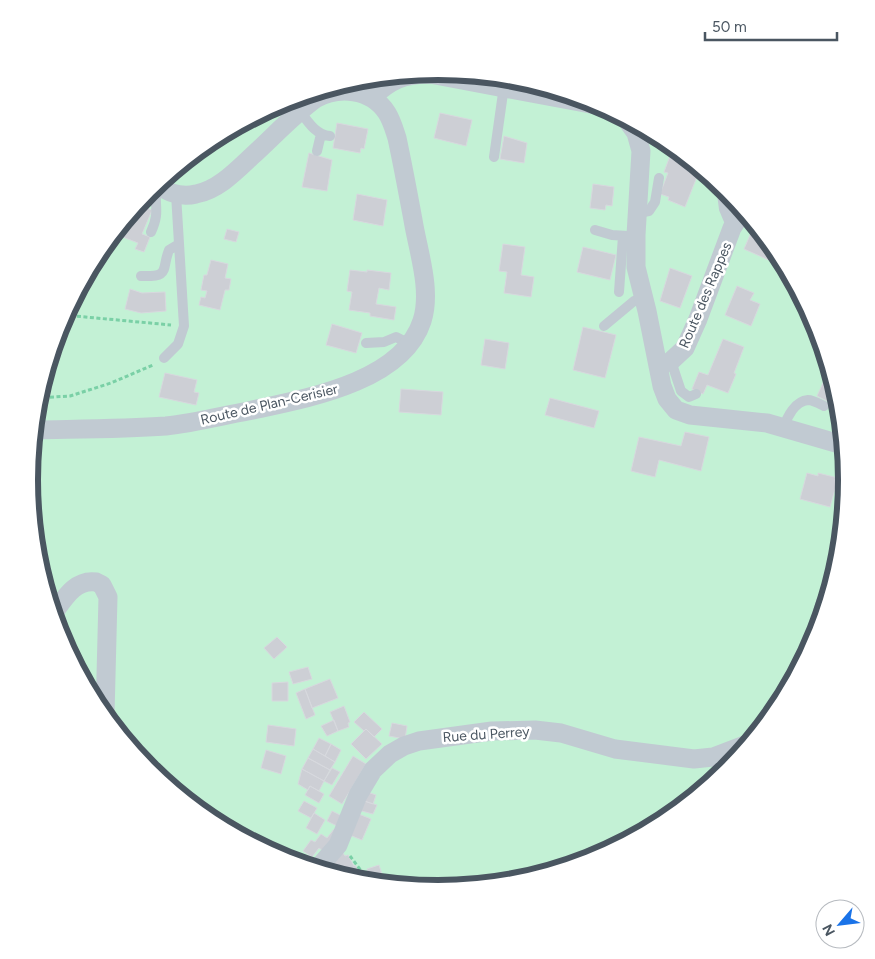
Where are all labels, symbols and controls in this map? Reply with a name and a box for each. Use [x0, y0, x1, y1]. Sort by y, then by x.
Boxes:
scale bar [705, 10, 838, 42]
text: 50 m [712, 18, 747, 36]
street label: Route des Rappes [675, 240, 735, 351]
street label: Route de Plan-Cerisier [199, 380, 340, 429]
street label: Rue du Perrey [442, 723, 531, 746]
north arrow [815, 899, 865, 949]
text: N [819, 921, 839, 939]

